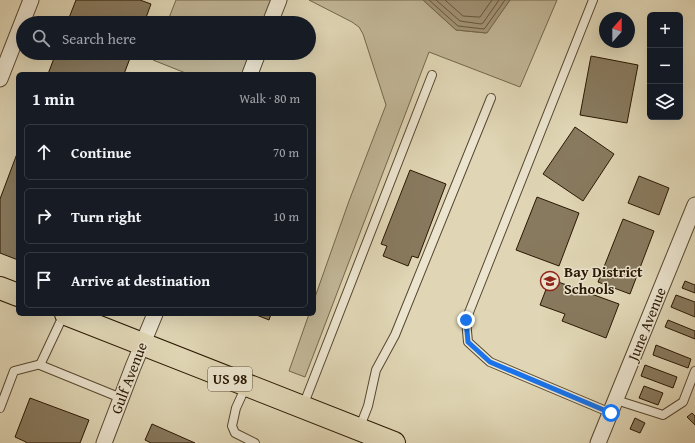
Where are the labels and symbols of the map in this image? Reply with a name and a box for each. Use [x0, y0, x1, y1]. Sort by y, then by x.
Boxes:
north arrow [599, 12, 635, 48]
place label: Bay District Schools [564, 261, 643, 299]
school or university icon: Bay District Schools [539, 270, 561, 292]
street label: June Avenue [621, 284, 671, 366]
route end [457, 311, 475, 329]
street label: Gulf Avenue [105, 339, 152, 417]
road number: US 98 [208, 367, 252, 391]
route start [602, 404, 620, 422]

